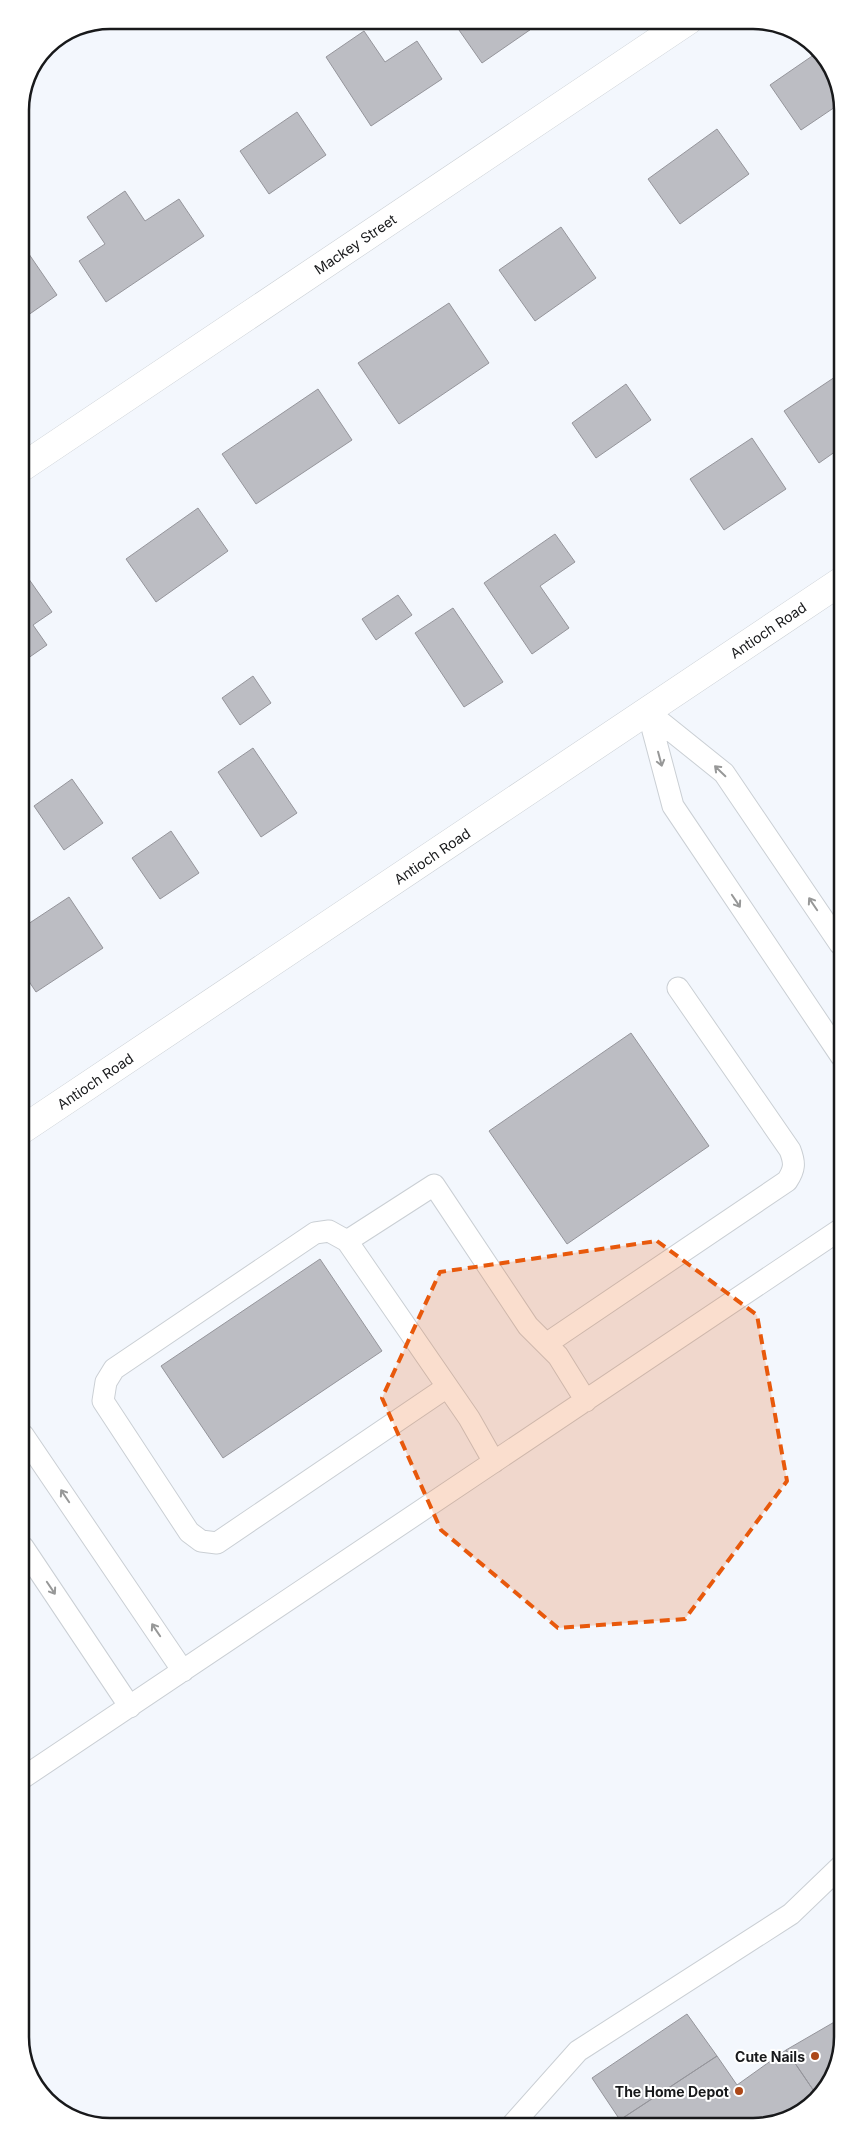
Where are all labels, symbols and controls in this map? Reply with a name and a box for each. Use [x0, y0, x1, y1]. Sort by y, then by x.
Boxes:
street label: Mackey Street [311, 210, 400, 278]
street label: Antioch Road [727, 598, 809, 662]
one-way arrow [656, 751, 665, 767]
one-way arrow [714, 765, 726, 777]
street label: Antioch Road [391, 824, 473, 888]
one-way arrow [731, 894, 741, 908]
one-way arrow [808, 897, 818, 911]
street label: Antioch Road [54, 1049, 136, 1113]
one-way arrow [60, 1489, 70, 1503]
one-way arrow [45, 1581, 56, 1595]
one-way arrow [151, 1624, 161, 1638]
place label: Cute Nails [735, 2048, 805, 2065]
marker: Cute Nails [809, 2050, 821, 2062]
place label: The Home Depot [615, 2083, 729, 2100]
marker: The Home Depot [733, 2085, 745, 2097]

